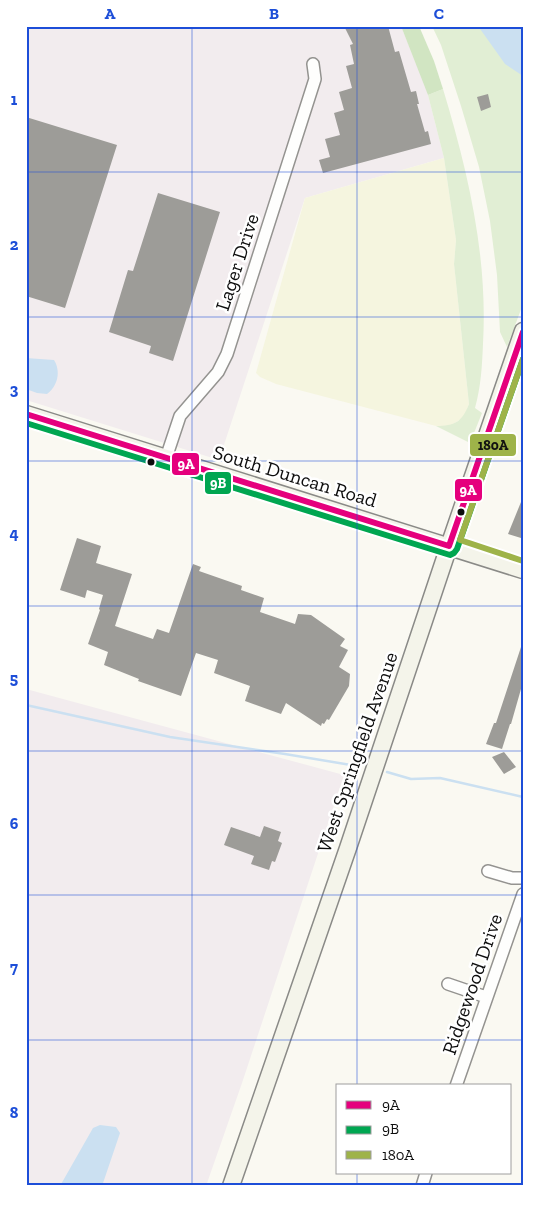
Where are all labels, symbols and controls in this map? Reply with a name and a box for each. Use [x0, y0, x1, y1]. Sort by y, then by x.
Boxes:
text: A [105, 4, 116, 23]
text: B [269, 4, 279, 23]
text: C [434, 4, 444, 23]
text: 1 [11, 90, 18, 109]
street label: Lager Drive [210, 210, 264, 314]
text: 2 [10, 235, 19, 254]
text: 3 [10, 380, 19, 399]
line badge: 180A [469, 433, 517, 457]
text: 180A [478, 437, 509, 454]
street label: South Duncan Road [210, 440, 380, 512]
line badge: 9A [171, 452, 200, 476]
text: 9A [177, 456, 195, 473]
unlabelled marker [146, 457, 156, 467]
line badge: 9B [204, 471, 232, 495]
text: 9B [210, 475, 226, 492]
line badge: 9A [454, 478, 483, 502]
text: 9A [459, 482, 477, 499]
unlabelled marker [456, 507, 466, 517]
text: 4 [9, 524, 19, 543]
street label: West Springfield Avenue [311, 649, 403, 855]
text: 5 [10, 669, 18, 688]
text: 6 [10, 814, 19, 833]
street label: Ridgewood Drive [437, 910, 507, 1058]
text: 7 [10, 958, 18, 977]
legend [336, 1084, 512, 1174]
text: 9A [382, 1096, 400, 1114]
text: 8 [10, 1103, 19, 1122]
text: 9B [382, 1120, 399, 1138]
text: 180A [382, 1146, 414, 1164]

